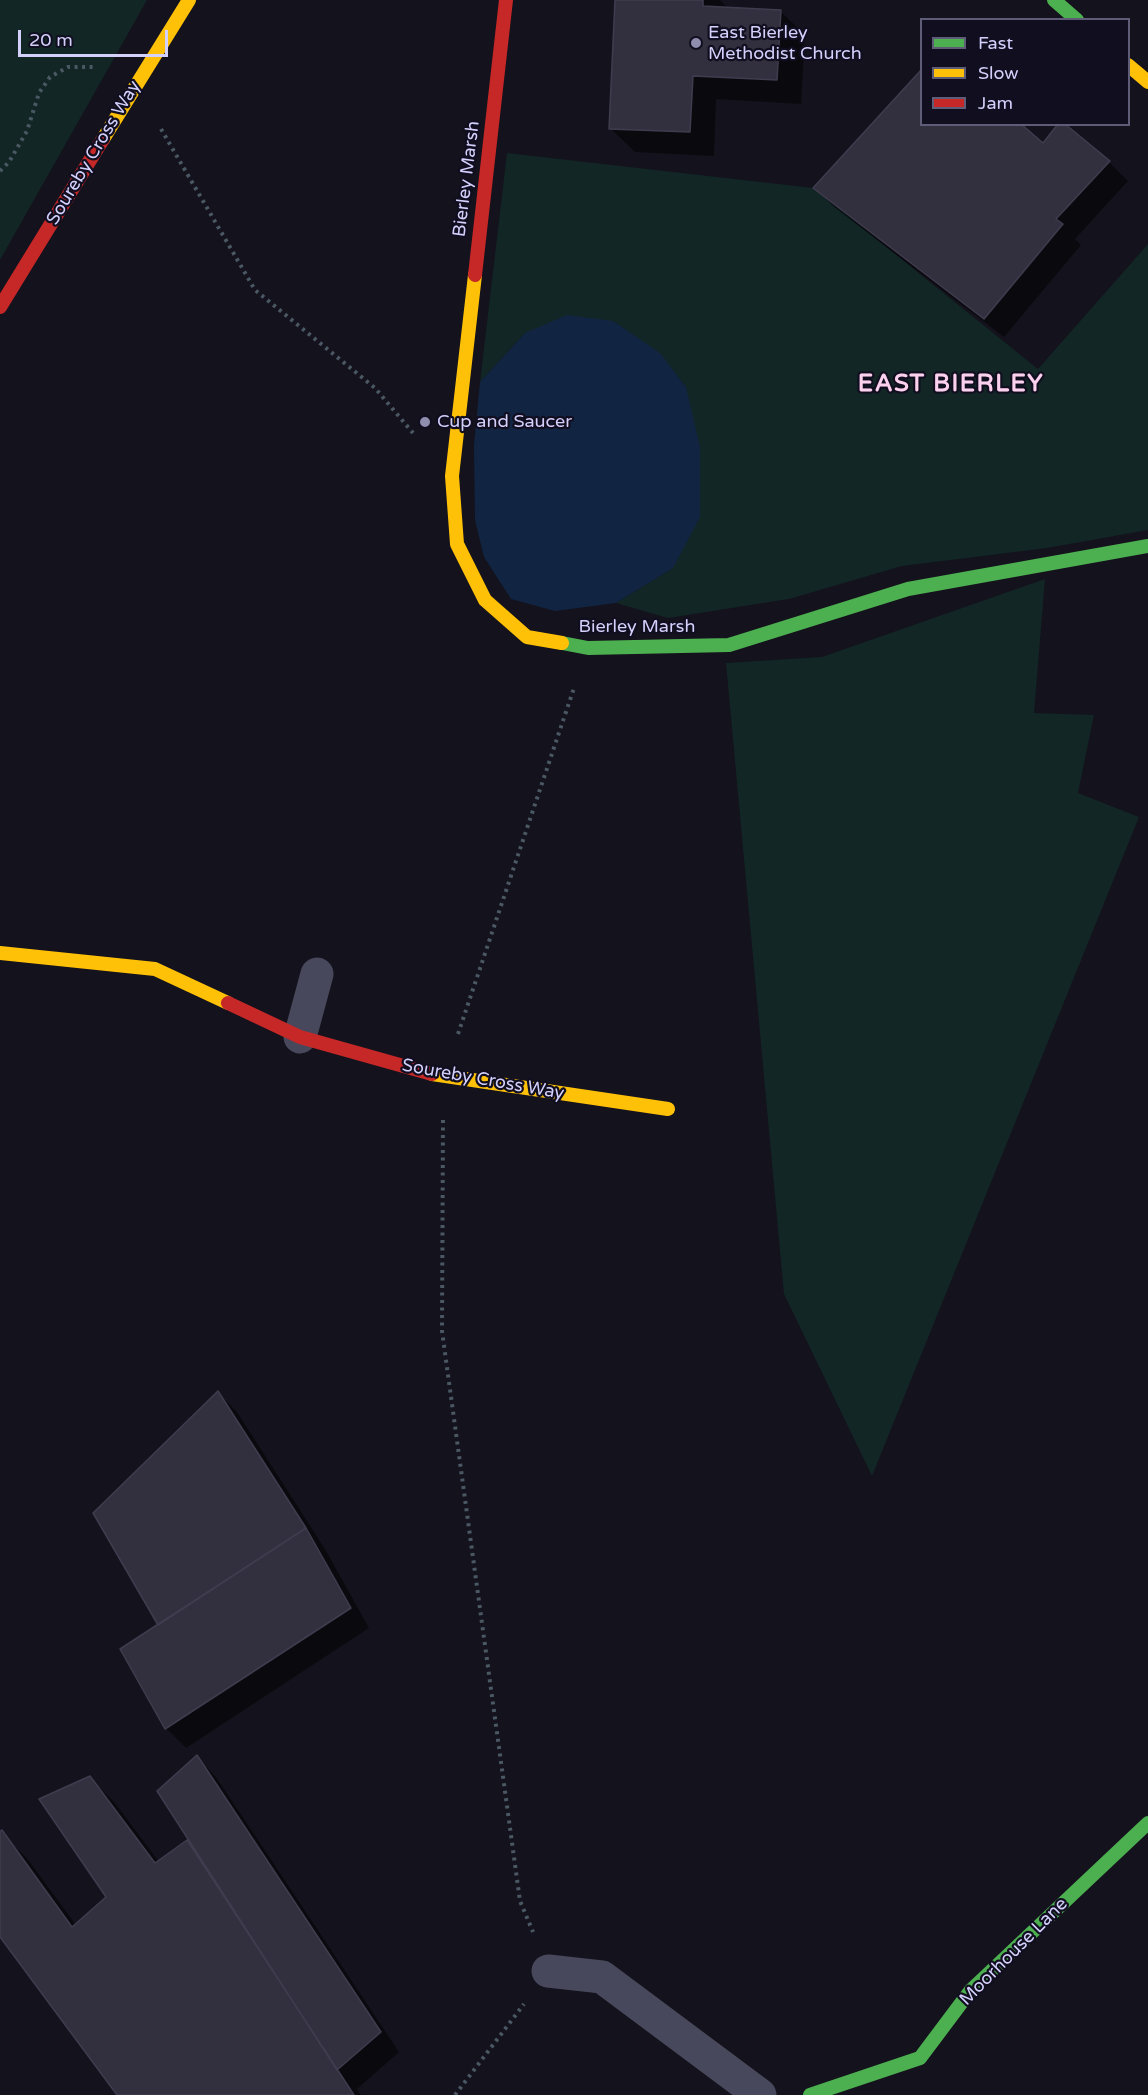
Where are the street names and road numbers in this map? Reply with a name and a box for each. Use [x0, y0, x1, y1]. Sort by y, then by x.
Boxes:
street label: Soureby Cross Way [42, 77, 146, 229]
street label: Bierley Marsh [449, 120, 485, 238]
street label: Bierley Marsh [579, 616, 695, 638]
street label: Soureby Cross Way [400, 1055, 566, 1105]
street label: Moorhouse Lane [955, 1893, 1073, 2011]

